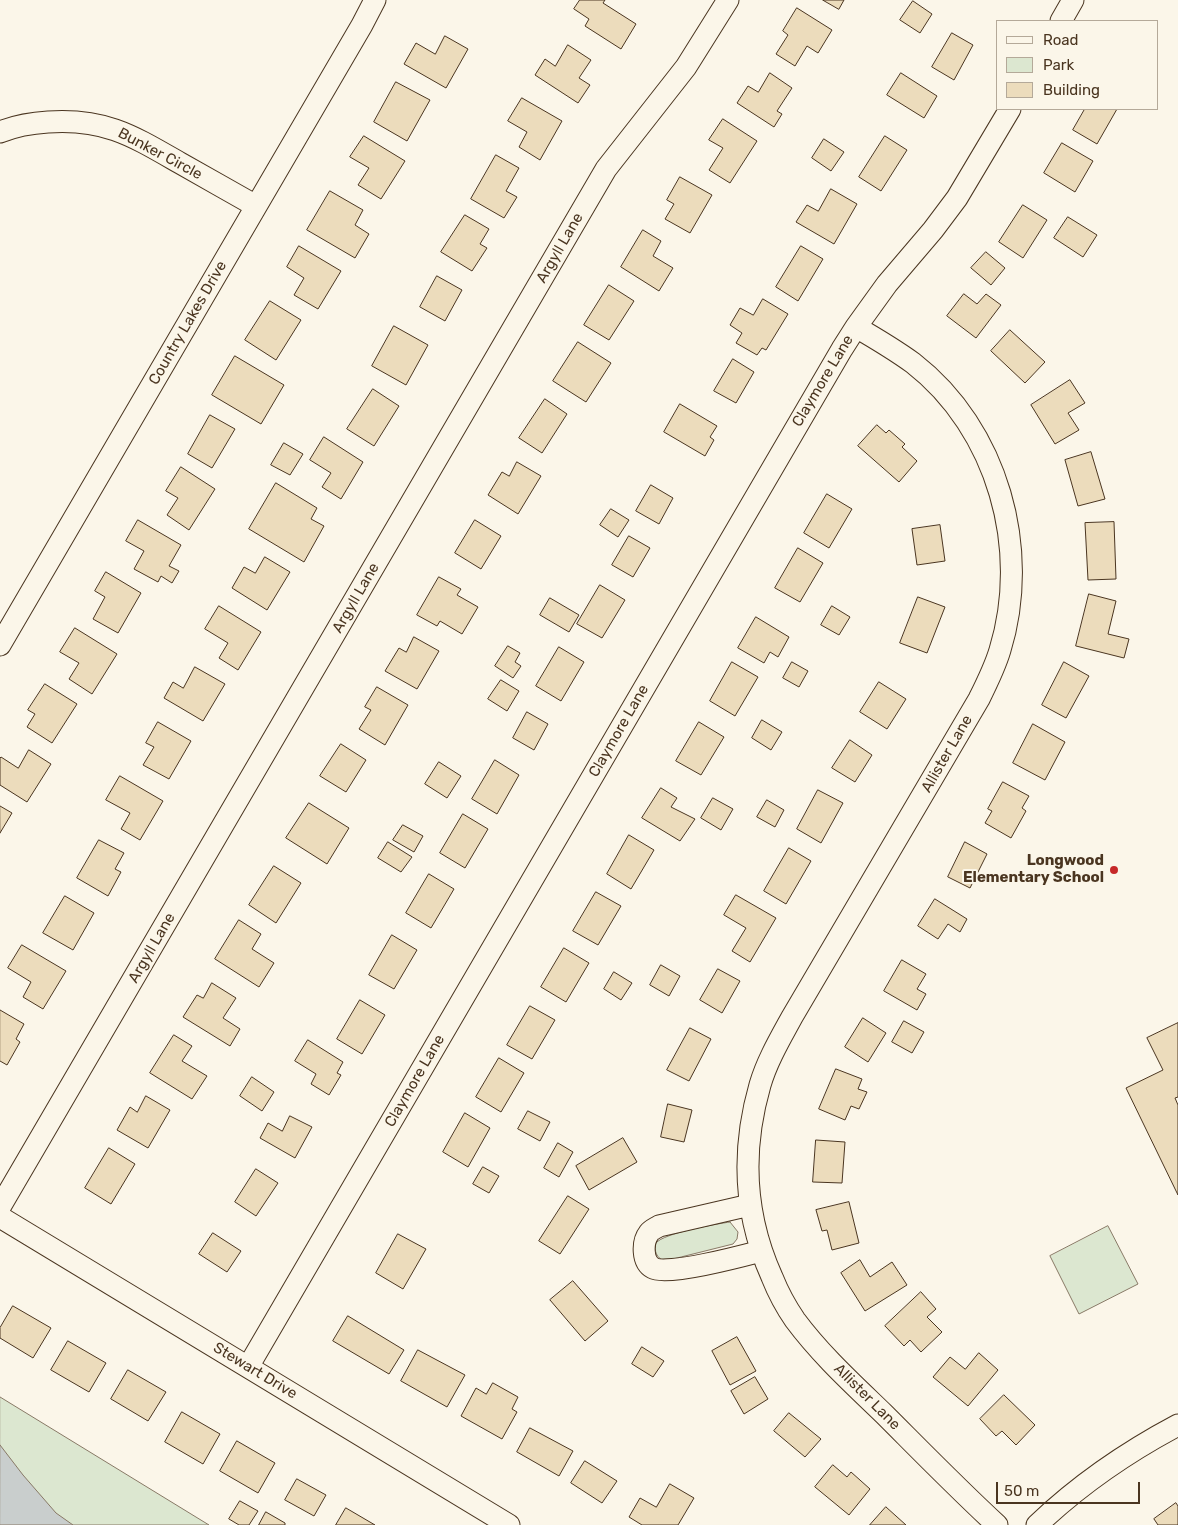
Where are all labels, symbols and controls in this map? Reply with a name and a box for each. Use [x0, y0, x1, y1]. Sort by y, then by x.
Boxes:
legend [996, 20, 1158, 110]
text: Road [1043, 31, 1079, 49]
text: Park [1043, 56, 1074, 74]
text: Building [1043, 81, 1100, 99]
street label: Bunker Circle [115, 124, 205, 184]
street label: Argyll Lane [533, 210, 587, 286]
street label: Country Lakes Drive [145, 258, 231, 388]
street label: Claymore Lane [789, 332, 857, 430]
street label: Argyll Lane [329, 560, 383, 636]
street label: Claymore Lane [585, 682, 653, 780]
street label: Allister Lane [918, 712, 976, 796]
place label: Longwood Elementary School [963, 852, 1104, 887]
marker: Longwood Elementary School [1108, 864, 1120, 876]
street label: Argyll Lane [125, 910, 179, 986]
street label: Claymore Lane [381, 1032, 449, 1130]
street label: Stewart Drive [210, 1339, 300, 1403]
street label: Allister Lane [830, 1360, 904, 1434]
scale bar [998, 1472, 1142, 1504]
text: 50 m [1004, 1482, 1039, 1500]

